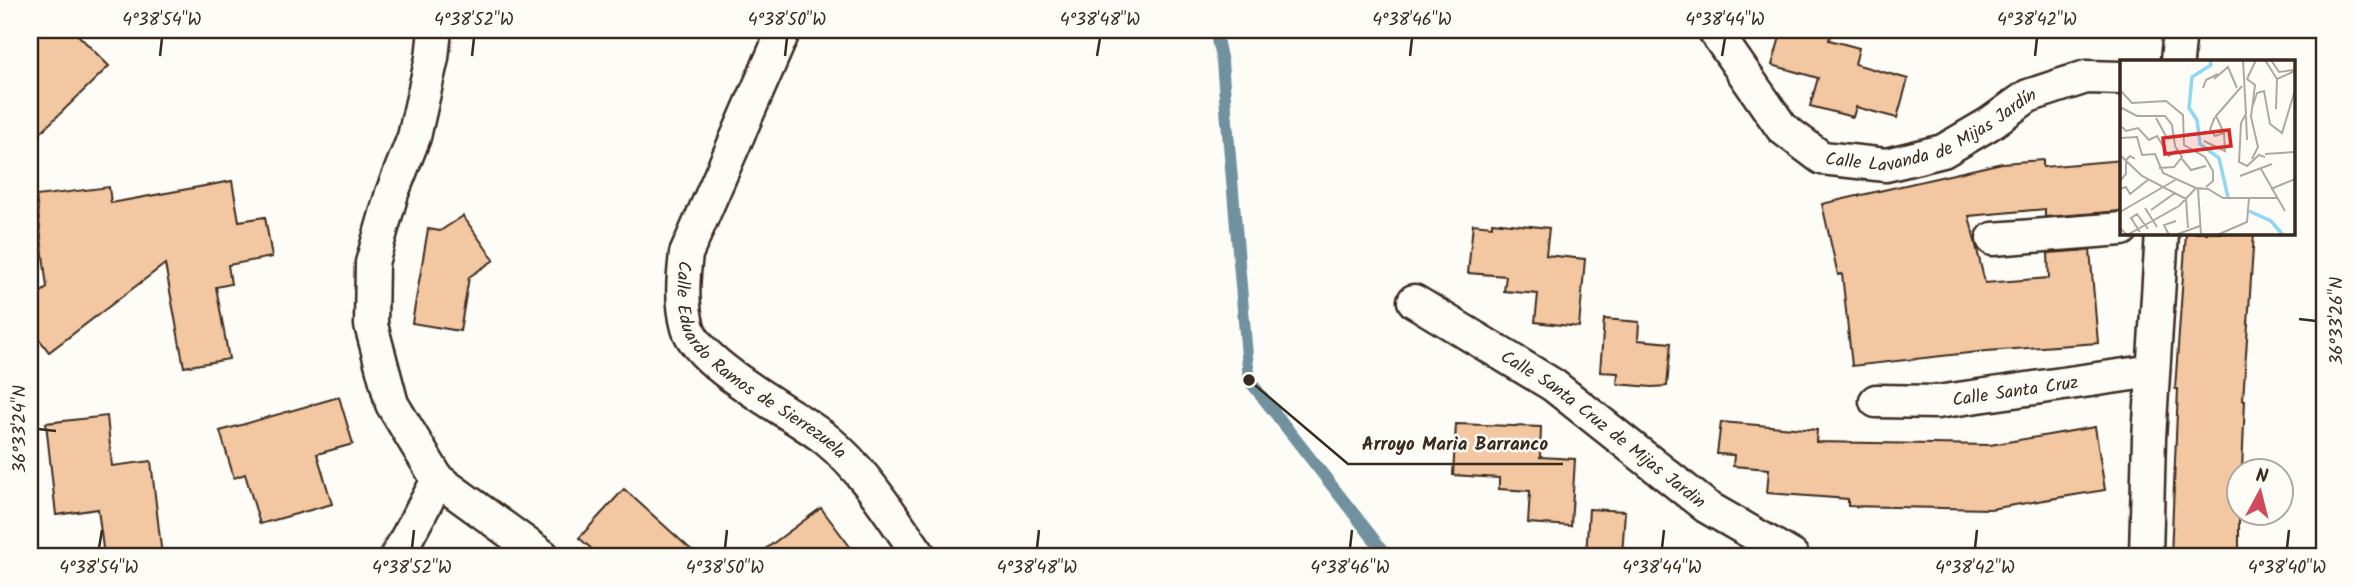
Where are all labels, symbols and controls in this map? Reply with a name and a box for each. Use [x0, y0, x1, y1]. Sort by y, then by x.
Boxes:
text: 4°38'54"W [122, 6, 202, 35]
text: 4°38'52"W [434, 6, 514, 35]
text: 4°38'50"W [748, 6, 826, 35]
text: 4°38'48"W [1060, 6, 1140, 35]
text: 4°38'46"W [1372, 6, 1452, 35]
text: 4°38'44"W [1685, 6, 1765, 35]
text: 4°38'42"W [1997, 6, 2077, 35]
inset map [2120, 60, 2296, 234]
street label: Calle Lavanda de Mijas Jardín [1824, 81, 2040, 181]
street label: Calle Eduardo Ramos de Sierrezuela [667, 260, 853, 467]
text: 36°33'26"N [2323, 277, 2352, 365]
street label: Calle Santa Cruz de Mijas Jardin [1494, 343, 1712, 517]
street label: Calle Santa Cruz [1950, 369, 2080, 416]
text: 36°33'24"N [6, 385, 35, 473]
callout: Arroyo Maria Barranco [1348, 424, 1563, 464]
text: Arroyo Maria Barranco [1362, 430, 1549, 460]
north arrow [2226, 456, 2296, 526]
text: N [2254, 461, 2270, 493]
text: 4°38'54"W [59, 554, 139, 583]
text: 4°38'52"W [372, 554, 452, 583]
text: 4°38'50"W [686, 554, 764, 583]
text: 4°38'48"W [997, 554, 1077, 583]
text: 4°38'46"W [1310, 554, 1390, 583]
text: 4°38'44"W [1622, 554, 1702, 583]
text: 4°38'42"W [1935, 554, 2015, 583]
text: 4°38'40"W [2248, 554, 2326, 583]

